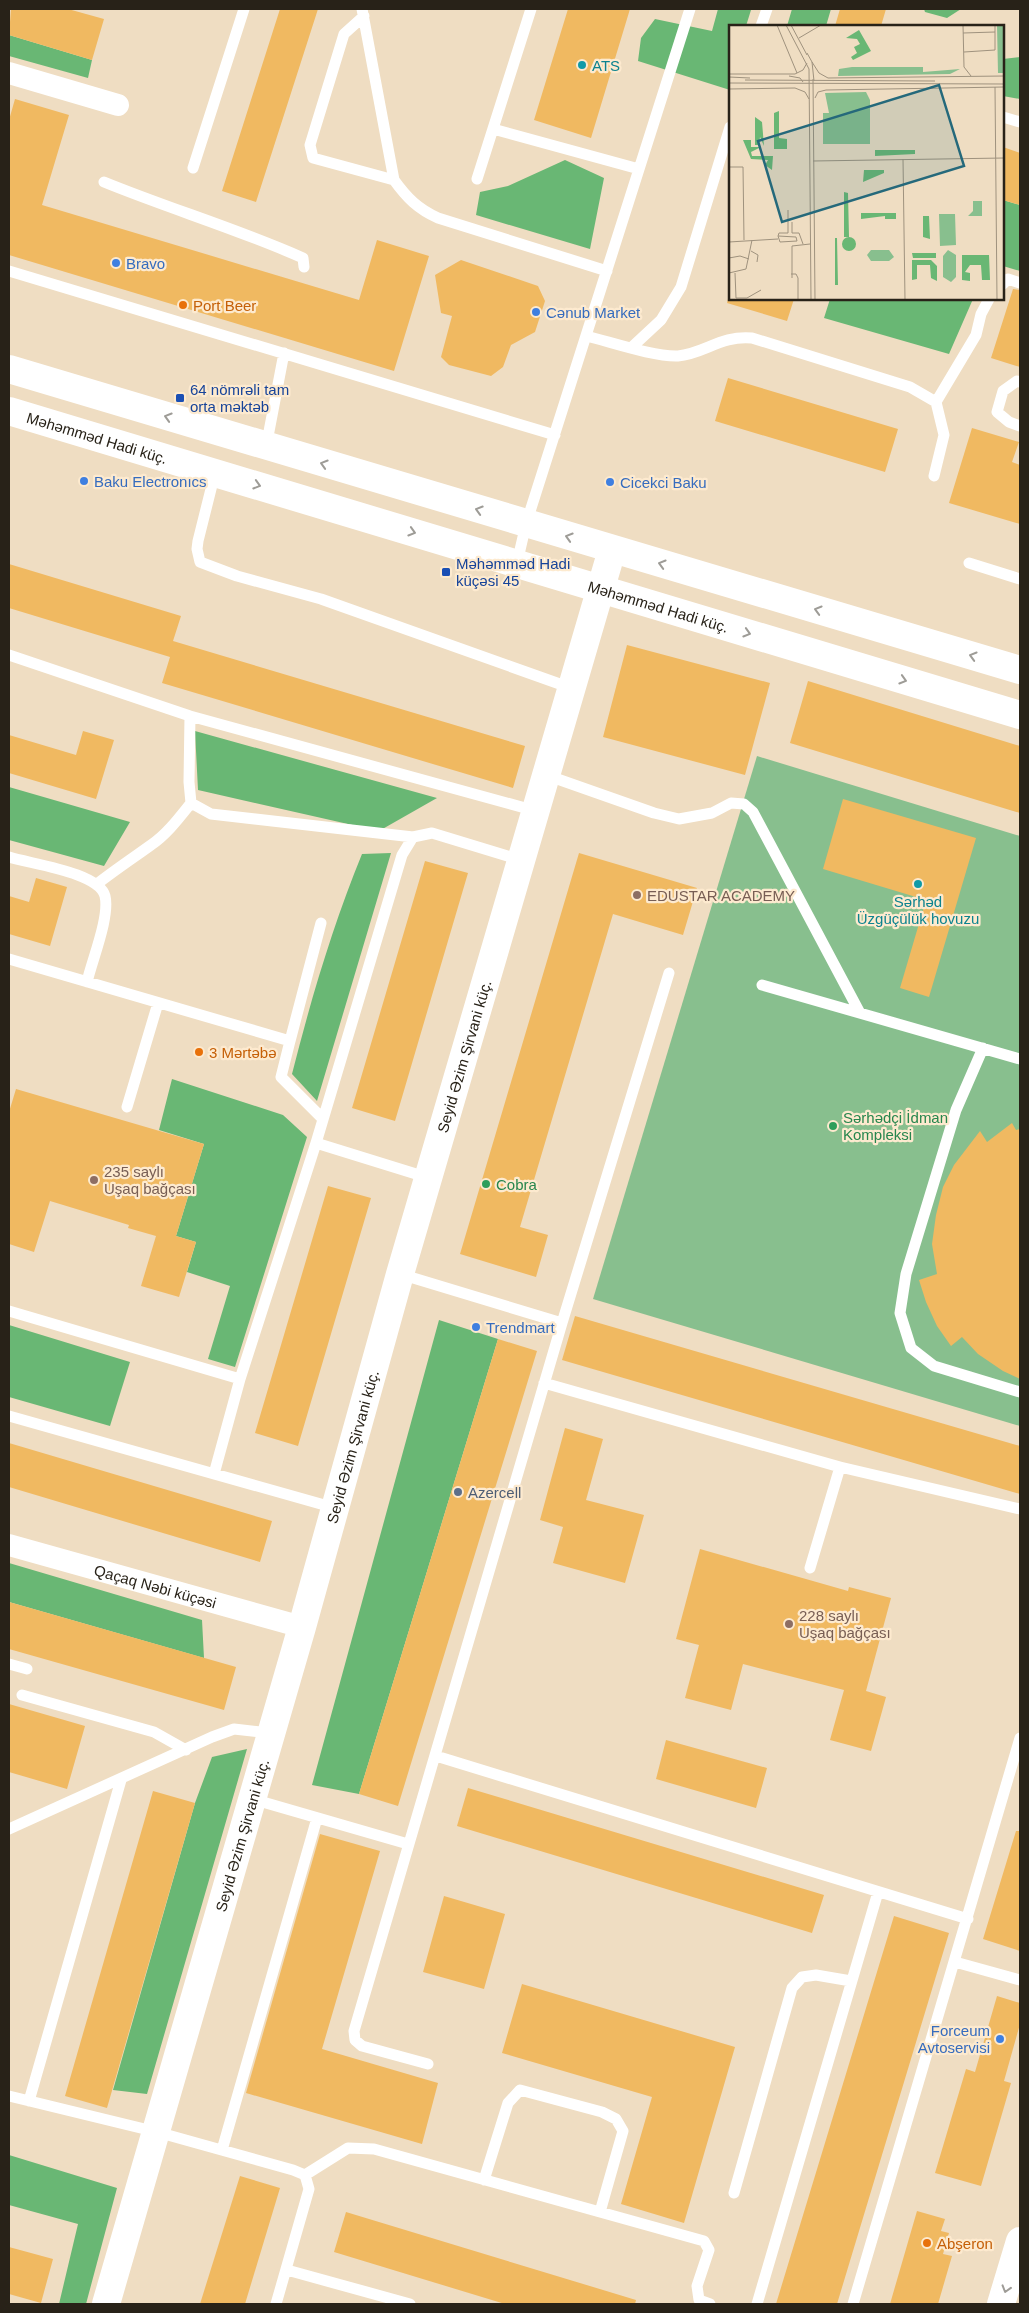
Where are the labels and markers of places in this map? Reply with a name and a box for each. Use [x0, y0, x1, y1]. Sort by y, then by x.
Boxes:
place label: ATS [592, 57, 620, 74]
marker: ATS [576, 59, 588, 71]
place label: Bravo [126, 255, 165, 272]
marker: Bravo [110, 257, 122, 269]
place label: Port Beer [193, 297, 256, 314]
marker: Port Beer [177, 299, 189, 311]
place label: Cənub Market [546, 304, 641, 321]
marker: Cənub Market [530, 306, 542, 318]
place label: 64 nömrəli tam orta məktəb [190, 381, 289, 415]
marker: 64 nömrəli tam orta məktəb [174, 392, 186, 404]
place label: Baku Electronıcs [94, 473, 207, 490]
place label: Cicekci Baku [620, 474, 707, 491]
marker: Baku Electronıcs [78, 475, 90, 487]
marker: Cicekci Baku [604, 476, 616, 488]
place label: Məhəmməd Hadi küçəsi 45 [456, 555, 570, 589]
marker: Məhəmməd Hadi küçəsi 45 [440, 566, 452, 578]
marker: Sərhəd Üzgüçülük hovuzu [912, 878, 924, 890]
place label: EDUSTAR ACADEMY [647, 887, 795, 904]
marker: EDUSTAR ACADEMY [631, 889, 643, 901]
place label: Sərhəd Üzgüçülük hovuzu [857, 893, 979, 927]
place label: 3 Mərtəbə [209, 1044, 277, 1061]
marker: 3 Mərtəbə [193, 1046, 205, 1058]
place label: Sərhədçi İdman Kompleksi [843, 1109, 948, 1143]
marker: Sərhədçi İdman Kompleksi [827, 1120, 839, 1132]
place label: 235 saylı Uşaq bağçası [104, 1163, 196, 1197]
marker: 235 saylı Uşaq bağçası [88, 1174, 100, 1186]
place label: Cobra [496, 1176, 538, 1193]
marker: Cobra [480, 1178, 492, 1190]
place label: Trendmart [486, 1319, 555, 1336]
marker: Trendmart [470, 1321, 482, 1333]
place label: Azercell [468, 1484, 521, 1501]
marker: Azercell [452, 1486, 464, 1498]
place label: 228 saylı Uşaq bağçası [799, 1607, 891, 1641]
marker: 228 saylı Uşaq bağçası [783, 1618, 795, 1630]
place label: Forceum Avtoservisi [918, 2022, 990, 2056]
marker: Forceum Avtoservisi [994, 2033, 1006, 2045]
place label: Abşeron [937, 2235, 993, 2252]
marker: Abşeron [921, 2237, 933, 2249]

